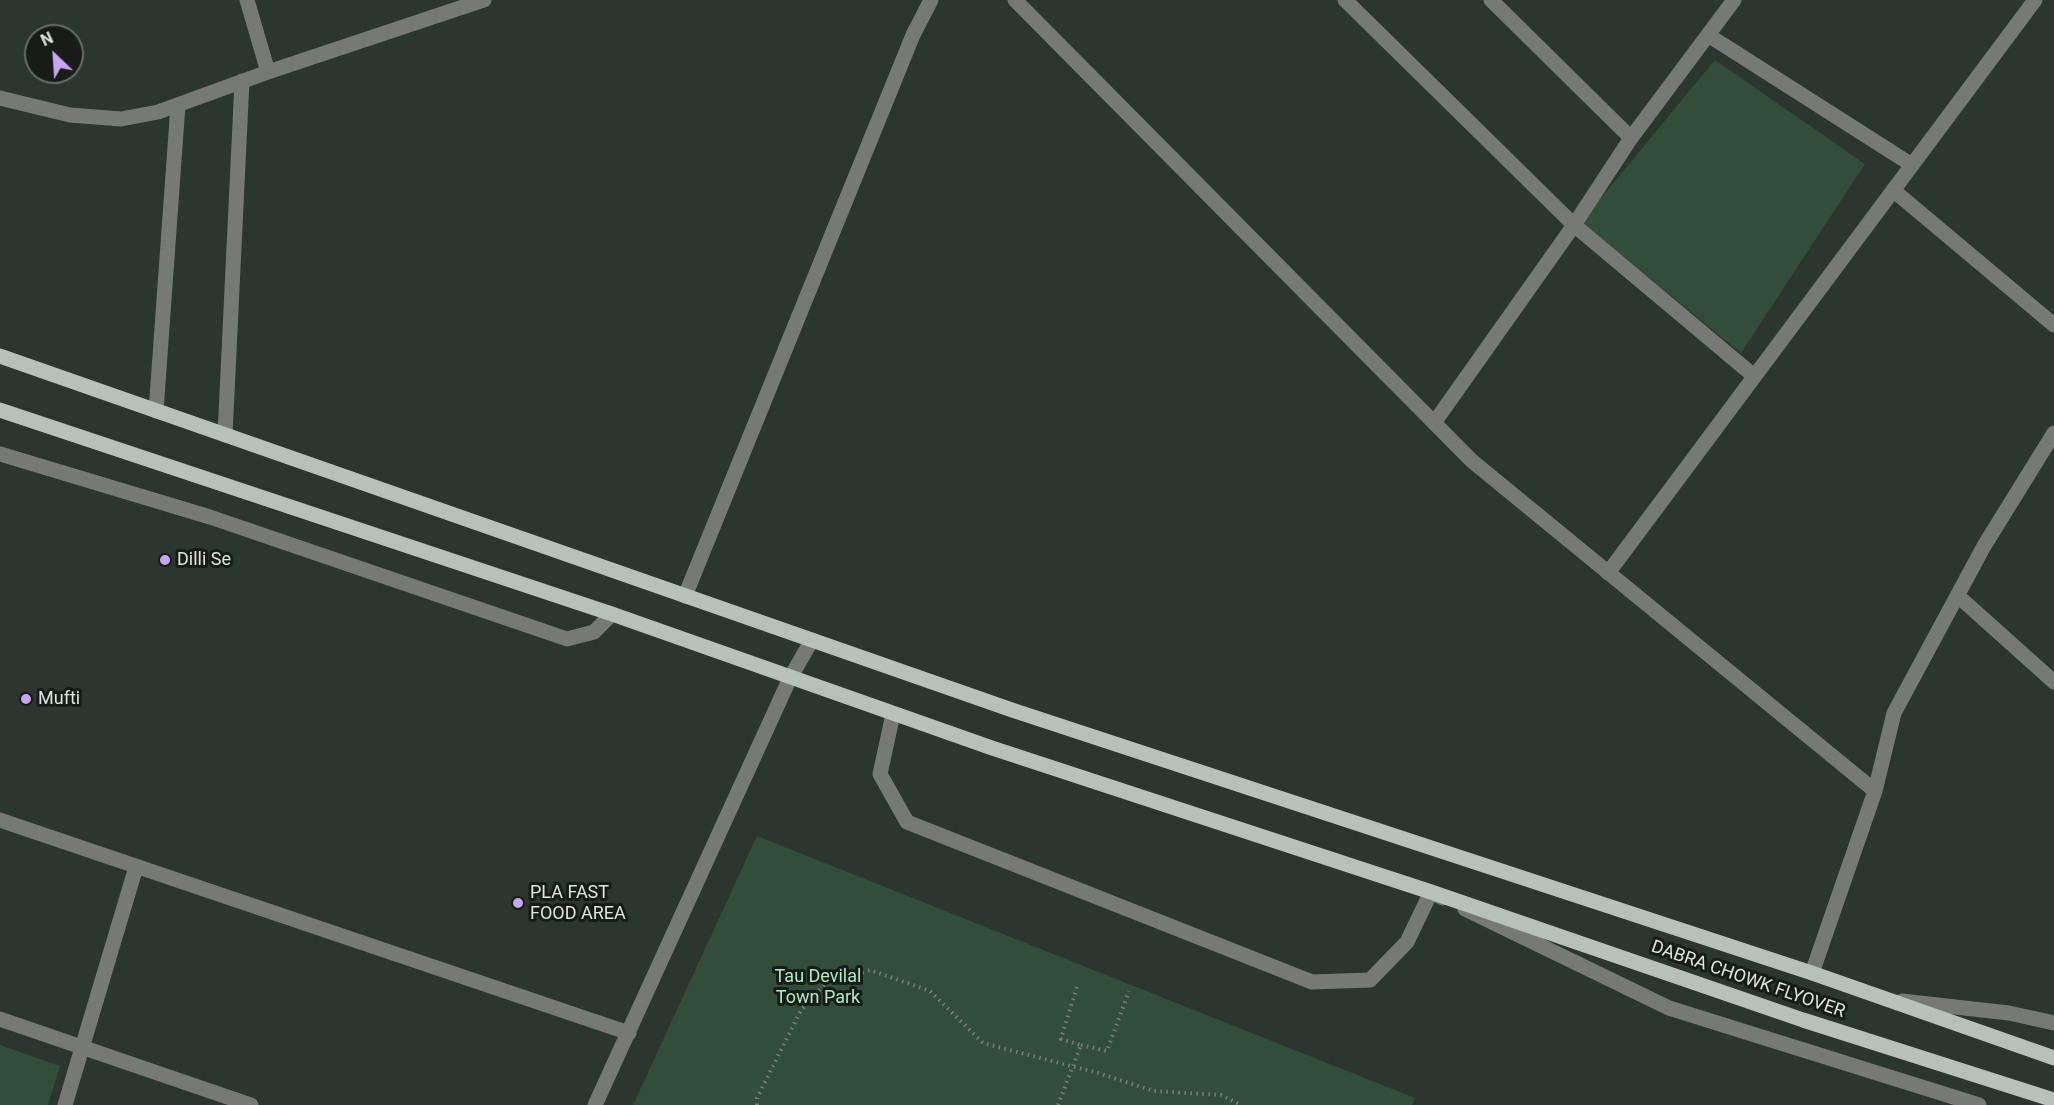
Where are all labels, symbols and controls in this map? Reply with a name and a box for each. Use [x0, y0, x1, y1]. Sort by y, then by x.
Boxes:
north arrow [24, 24, 84, 84]
text: N [38, 28, 56, 50]
place label: Dilli Se [177, 549, 231, 571]
marker: Dilli Se [158, 553, 172, 567]
place label: Mufti [38, 688, 80, 710]
marker: Mufti [19, 692, 33, 706]
place label: PLA FAST FOOD AREA [530, 882, 626, 924]
marker: PLA FAST FOOD AREA [511, 896, 525, 910]
street label: DABRA CHOWK FLYOVER [1648, 937, 1848, 1023]
park label: Tau Devilal Town Park [775, 966, 861, 1008]

